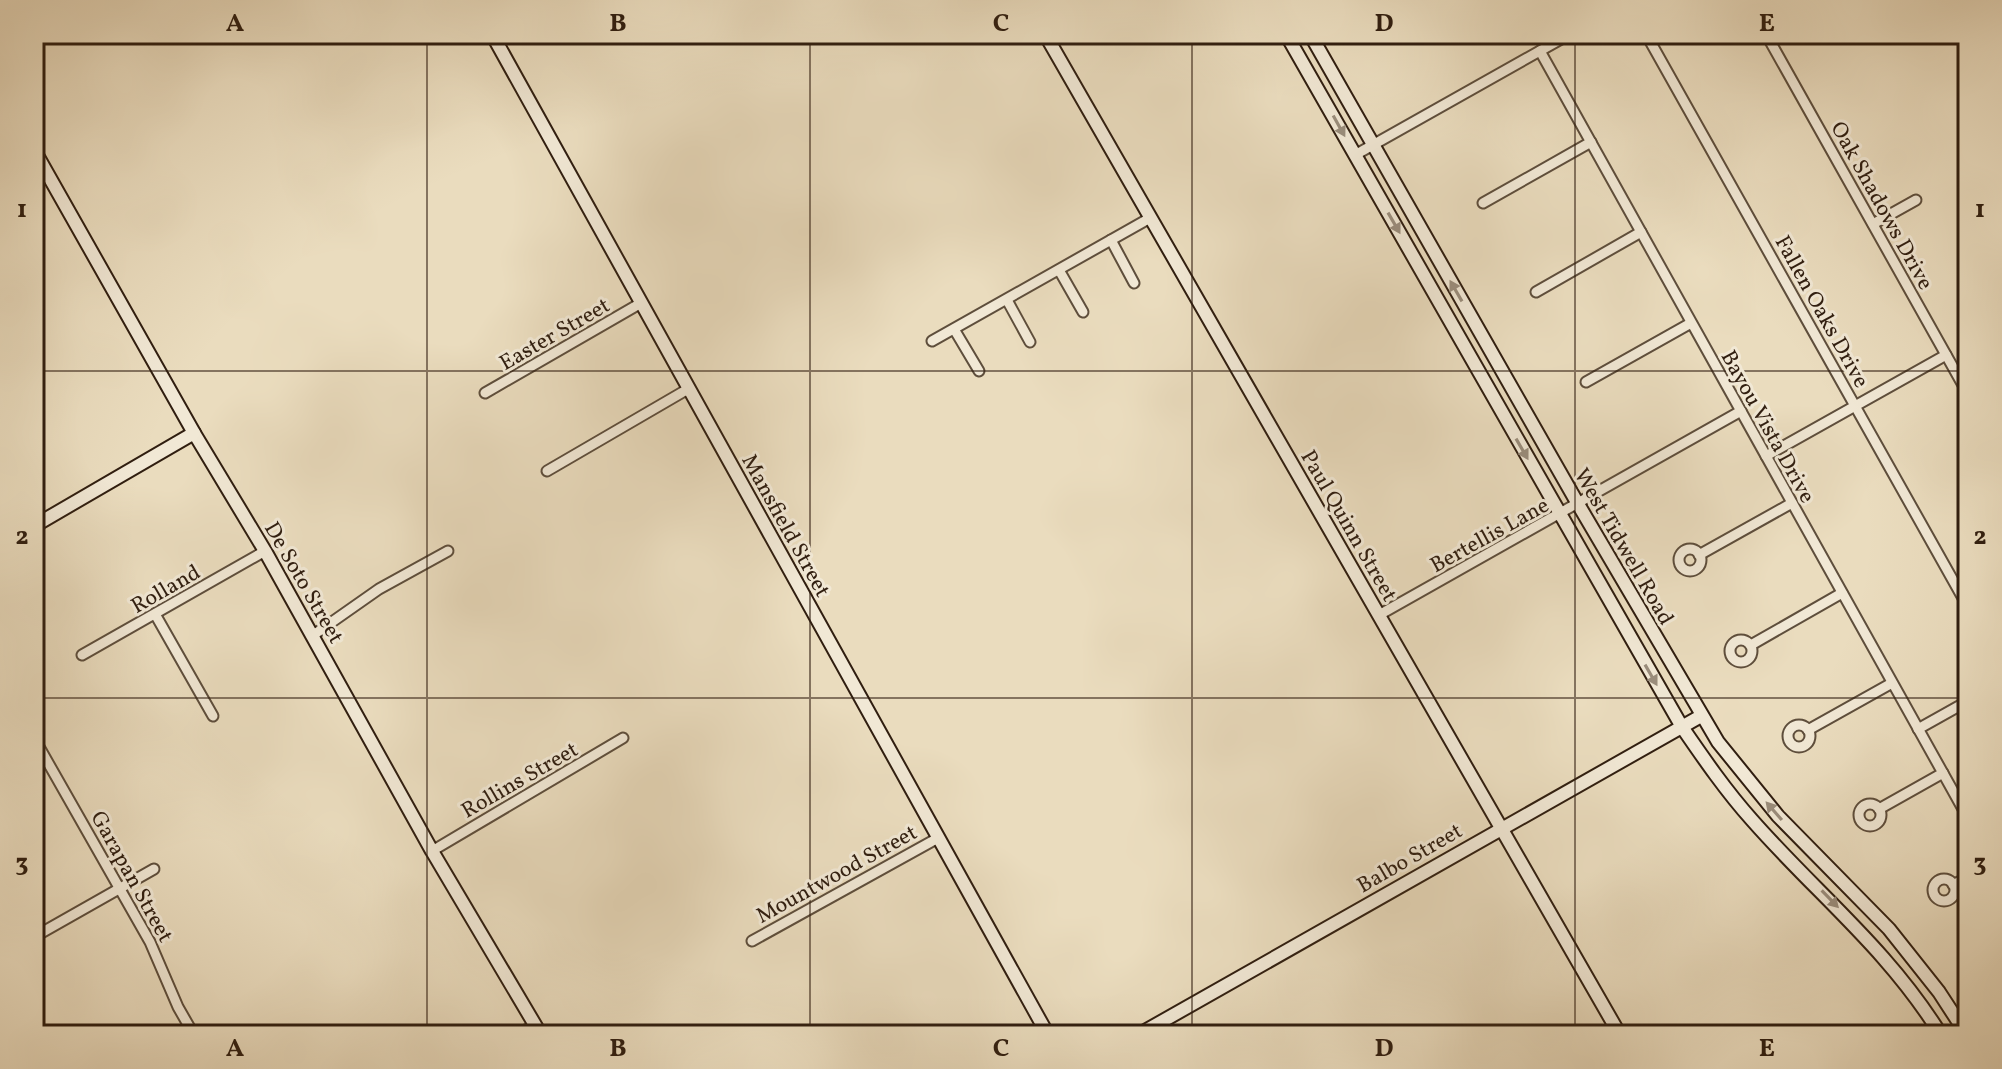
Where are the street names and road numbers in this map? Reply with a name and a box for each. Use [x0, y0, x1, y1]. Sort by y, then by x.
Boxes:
street label: Oak Shadows Drive [1822, 116, 1940, 296]
street label: Fallen Oaks Drive [1766, 230, 1876, 394]
street label: Easter Street [494, 291, 616, 379]
street label: Bayou Vista Drive [1712, 345, 1822, 509]
street label: Paul Quinn Street [1292, 445, 1404, 608]
street label: Mansfield Street [733, 449, 837, 604]
street label: West Tidwell Road [1565, 463, 1680, 632]
street label: Bertellis Lane [1425, 491, 1555, 582]
street label: De Soto Street [255, 517, 350, 650]
street label: Rolland [126, 558, 207, 623]
street label: Rollins Street [456, 735, 585, 827]
street label: Garapan Street [82, 806, 180, 949]
street label: Balbo Street [1352, 816, 1469, 902]
street label: Mountwood Street [751, 818, 924, 932]

